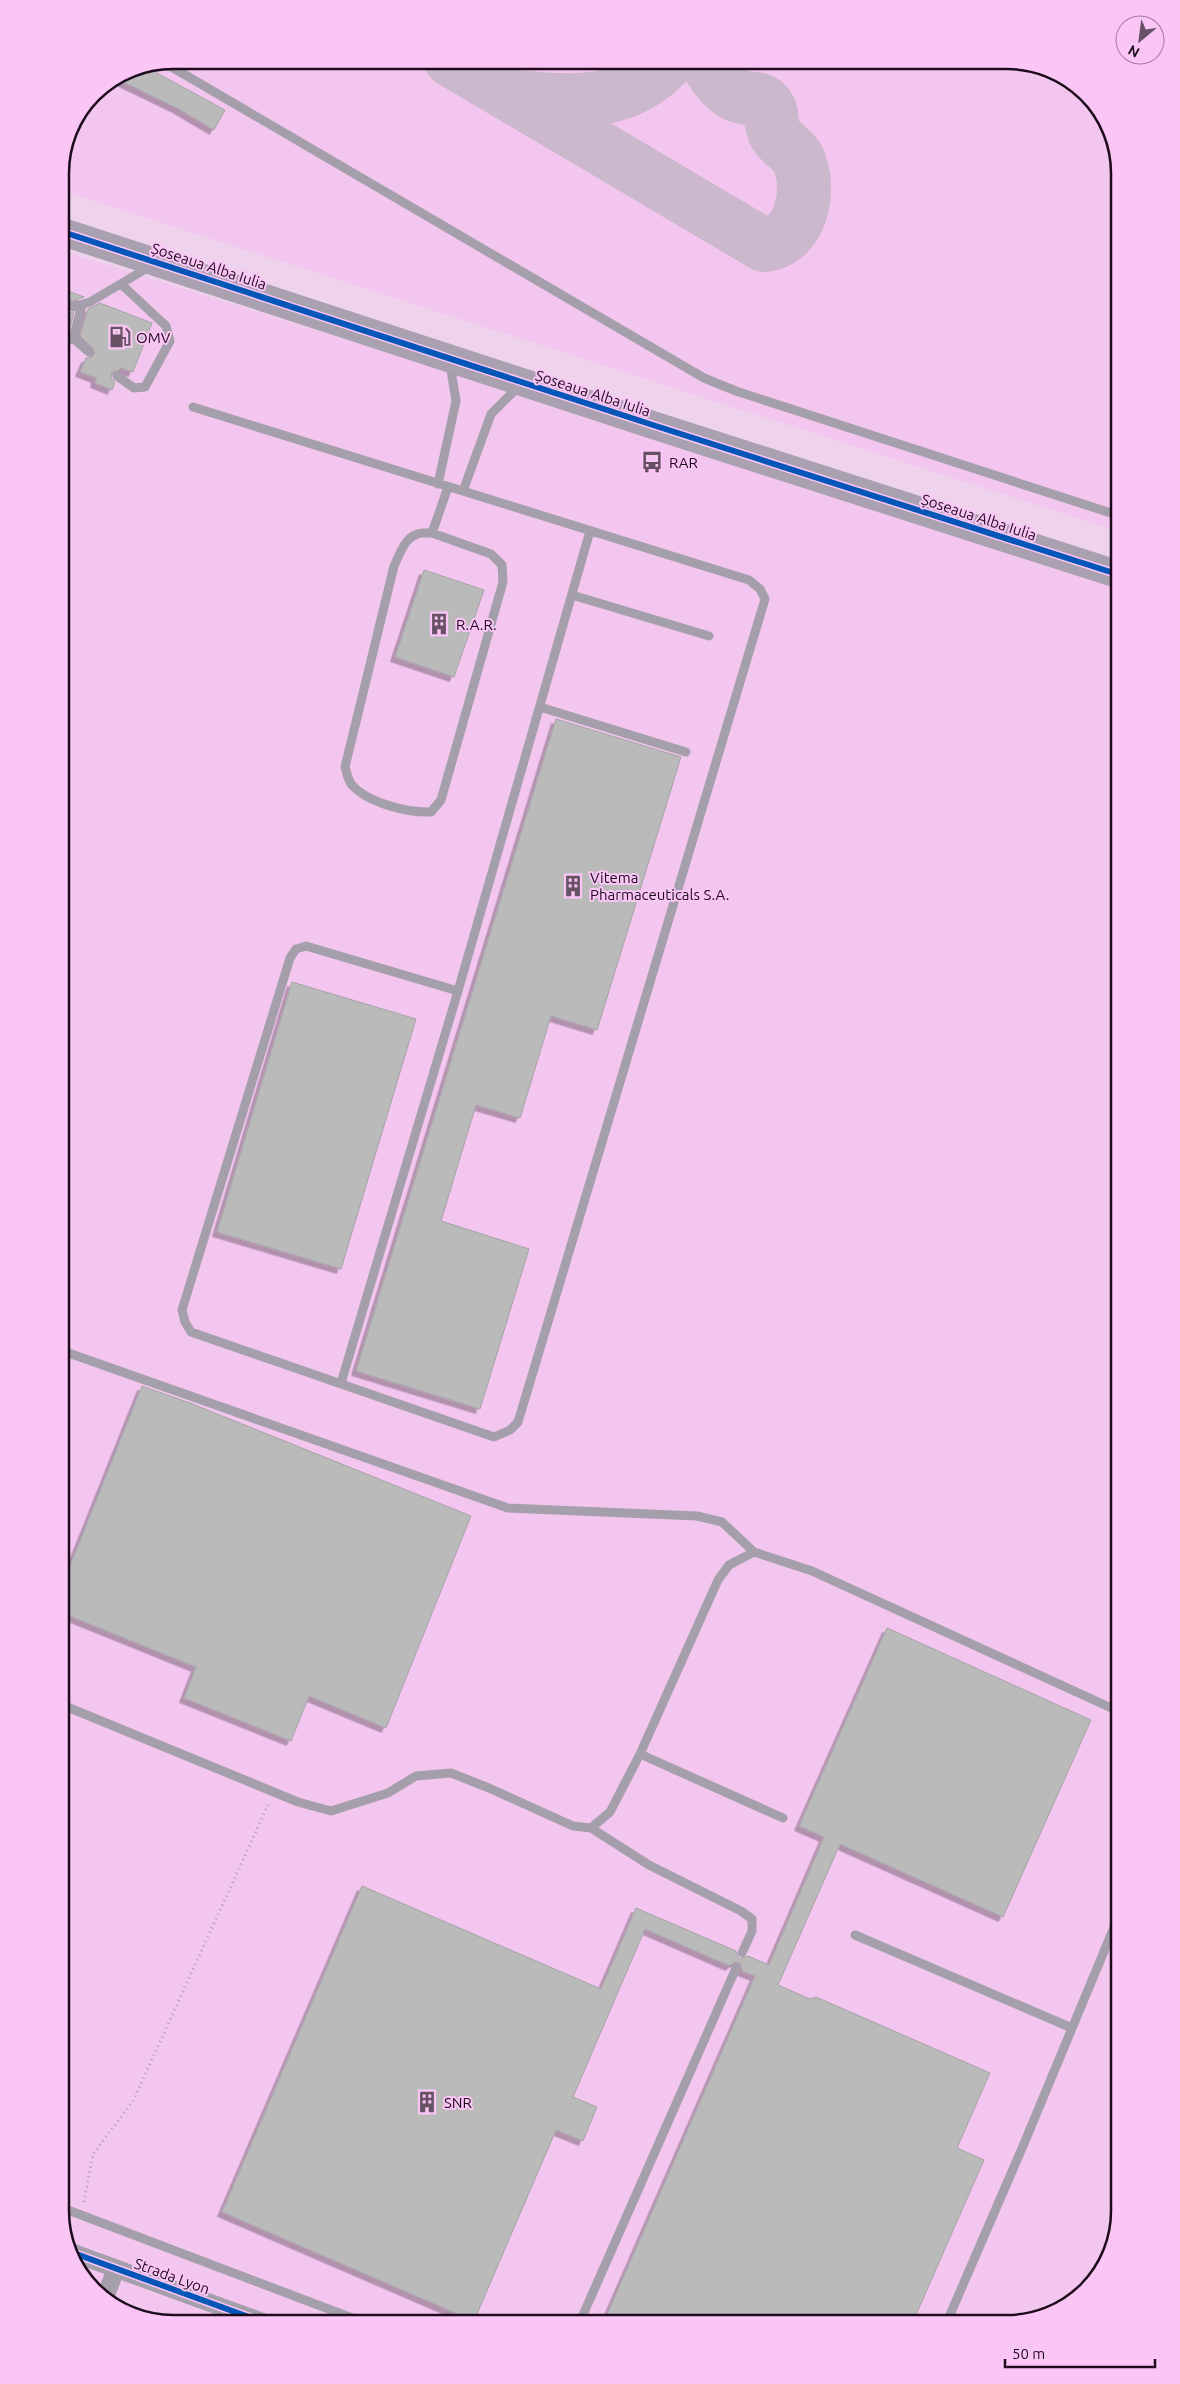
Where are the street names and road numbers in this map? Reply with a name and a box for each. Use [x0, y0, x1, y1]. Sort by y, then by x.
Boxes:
street label: Șoseaua Alba Iulia [149, 239, 269, 293]
street label: Șoseaua Alba Iulia [533, 366, 653, 420]
street label: Șoseaua Alba Iulia [919, 490, 1039, 544]
street label: Strada Lyon [132, 2254, 212, 2298]

